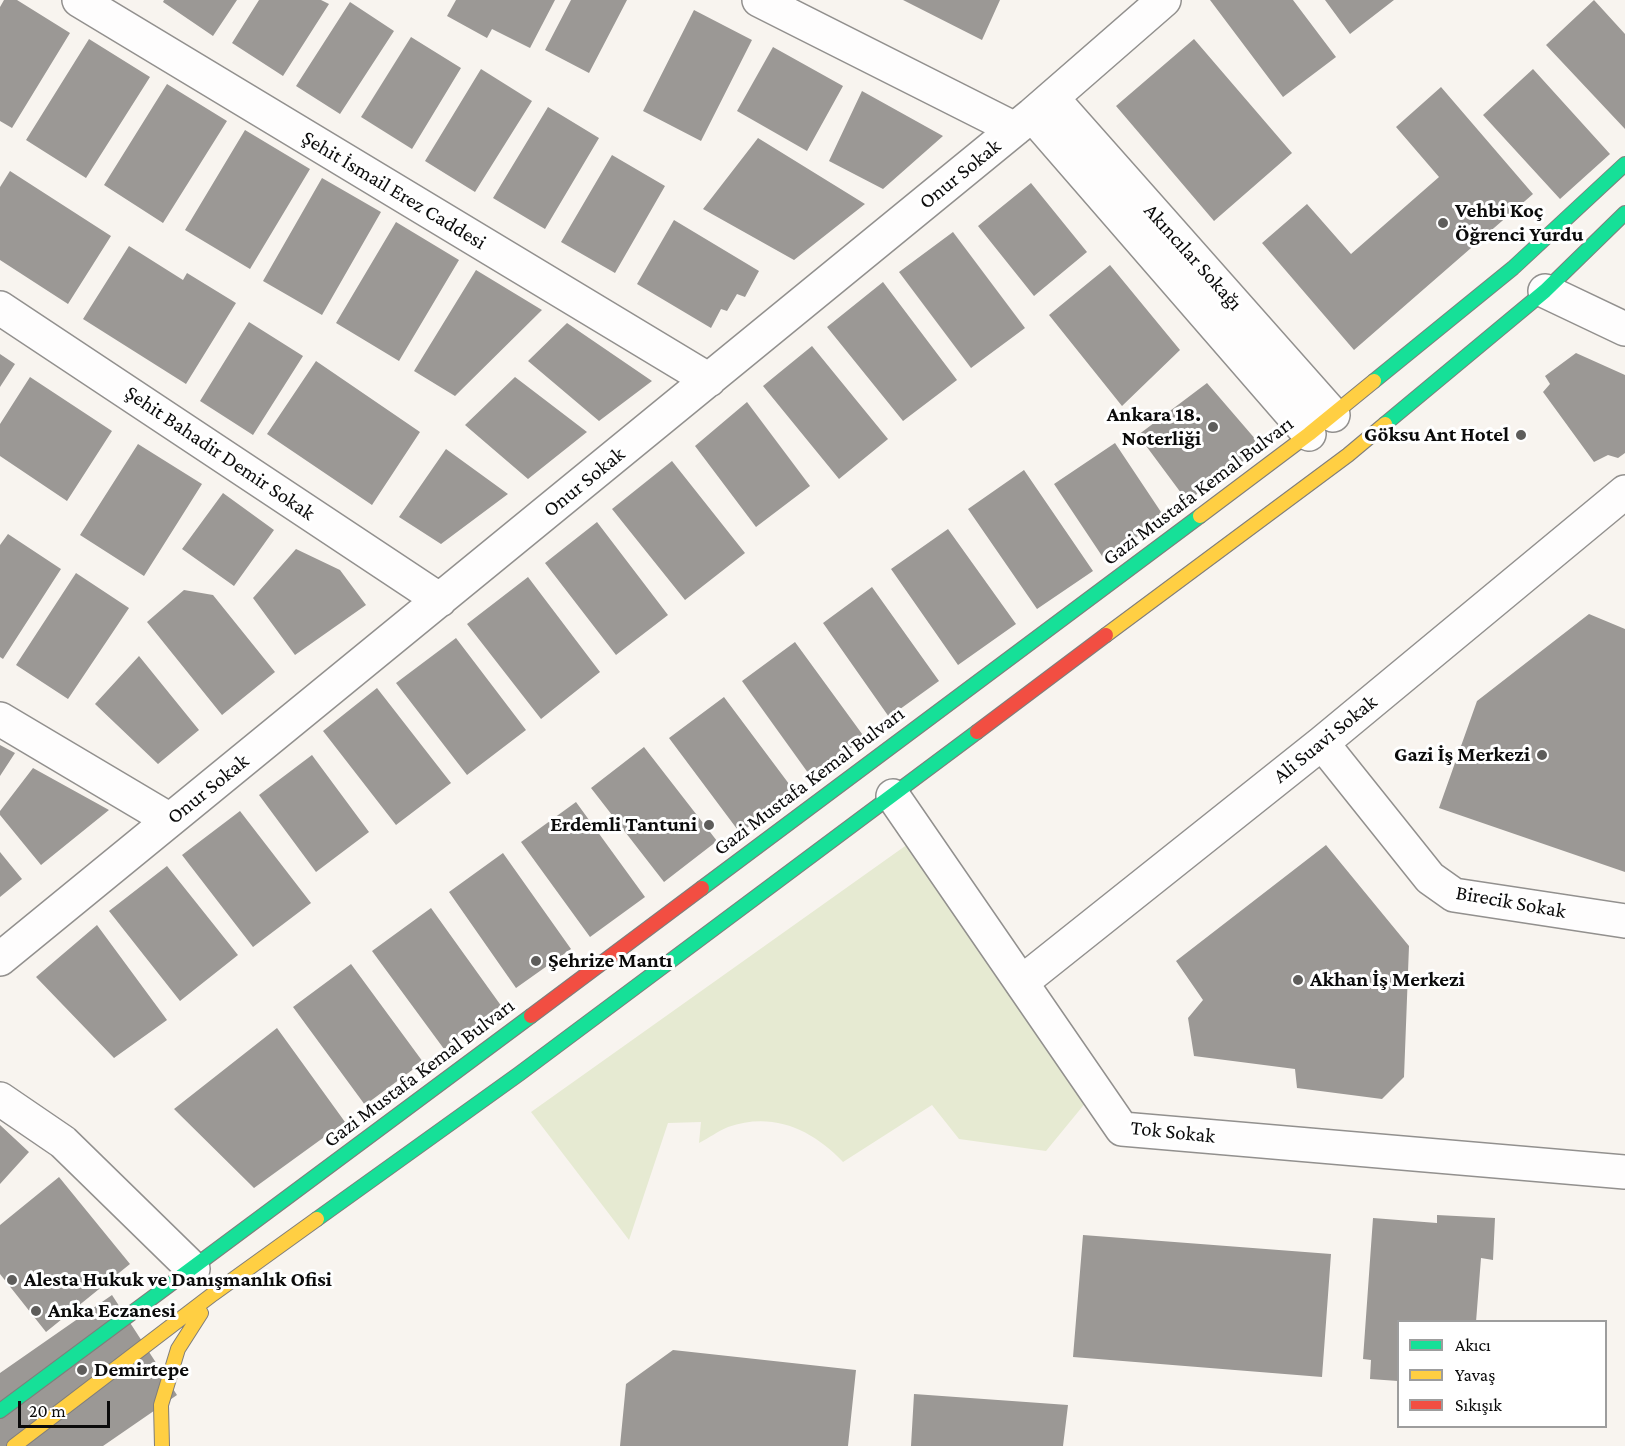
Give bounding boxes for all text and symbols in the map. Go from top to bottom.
street label: Şehit İsmail Erez Caddesi [297,125,491,255]
street label: Onur Sokak [914,133,1006,215]
street label: Akıncılar Sokağı [1138,198,1248,316]
place label: Vehbi Koç Öğrenci Yurdu [1455,198,1583,248]
marker: Vehbi Koç Öğrenci Yurdu [1436,216,1450,230]
street label: Şehit Bahadir Demir Sokak [120,380,320,526]
place label: Ankara 18. Noterliği [1107,402,1201,452]
street label: Gazi Mustafa Kemal Bulvarı [1098,411,1298,571]
marker: Ankara 18. Noterliği [1206,420,1220,434]
place label: Göksu Ant Hotel [1364,422,1509,448]
marker: Göksu Ant Hotel [1514,428,1528,442]
street label: Onur Sokak [538,441,630,523]
street label: Ali Suavi Sokak [1268,689,1382,789]
street label: Gazi Mustafa Kemal Bulvarı [709,701,909,861]
place label: Gazi İş Merkezi [1394,742,1530,768]
street label: Onur Sokak [162,748,254,830]
marker: Gazi İş Merkezi [1535,748,1549,762]
place label: Erdemli Tantuni [550,812,697,838]
marker: Erdemli Tantuni [702,818,716,832]
street label: Birecik Sokak [1454,880,1568,924]
place label: Şehrize Mantı [548,948,672,974]
marker: Şehrize Mantı [529,954,543,968]
place label: Akhan İş Merkezi [1310,967,1465,993]
marker: Akhan İş Merkezi [1291,973,1305,987]
street label: Gazi Mustafa Kemal Bulvarı [319,993,519,1153]
street label: Tok Sokak [1129,1115,1217,1149]
place label: Alesta Hukuk ve Danışmanlık Ofisi [24,1267,332,1293]
marker: Alesta Hukuk ve Danışmanlık Ofisi [5,1273,19,1287]
place label: Anka Eczanesi [48,1298,176,1324]
marker: Anka Eczanesi [29,1304,43,1318]
legend [1397,1320,1607,1428]
text: Akıcı [1455,1335,1491,1355]
place label: Demirtepe [94,1357,189,1383]
marker: Demirtepe [75,1363,89,1377]
text: Yavaş [1455,1365,1495,1385]
scale bar [21,1389,112,1427]
text: Sıkışık [1455,1395,1502,1415]
text: 20 m [29,1401,66,1421]

